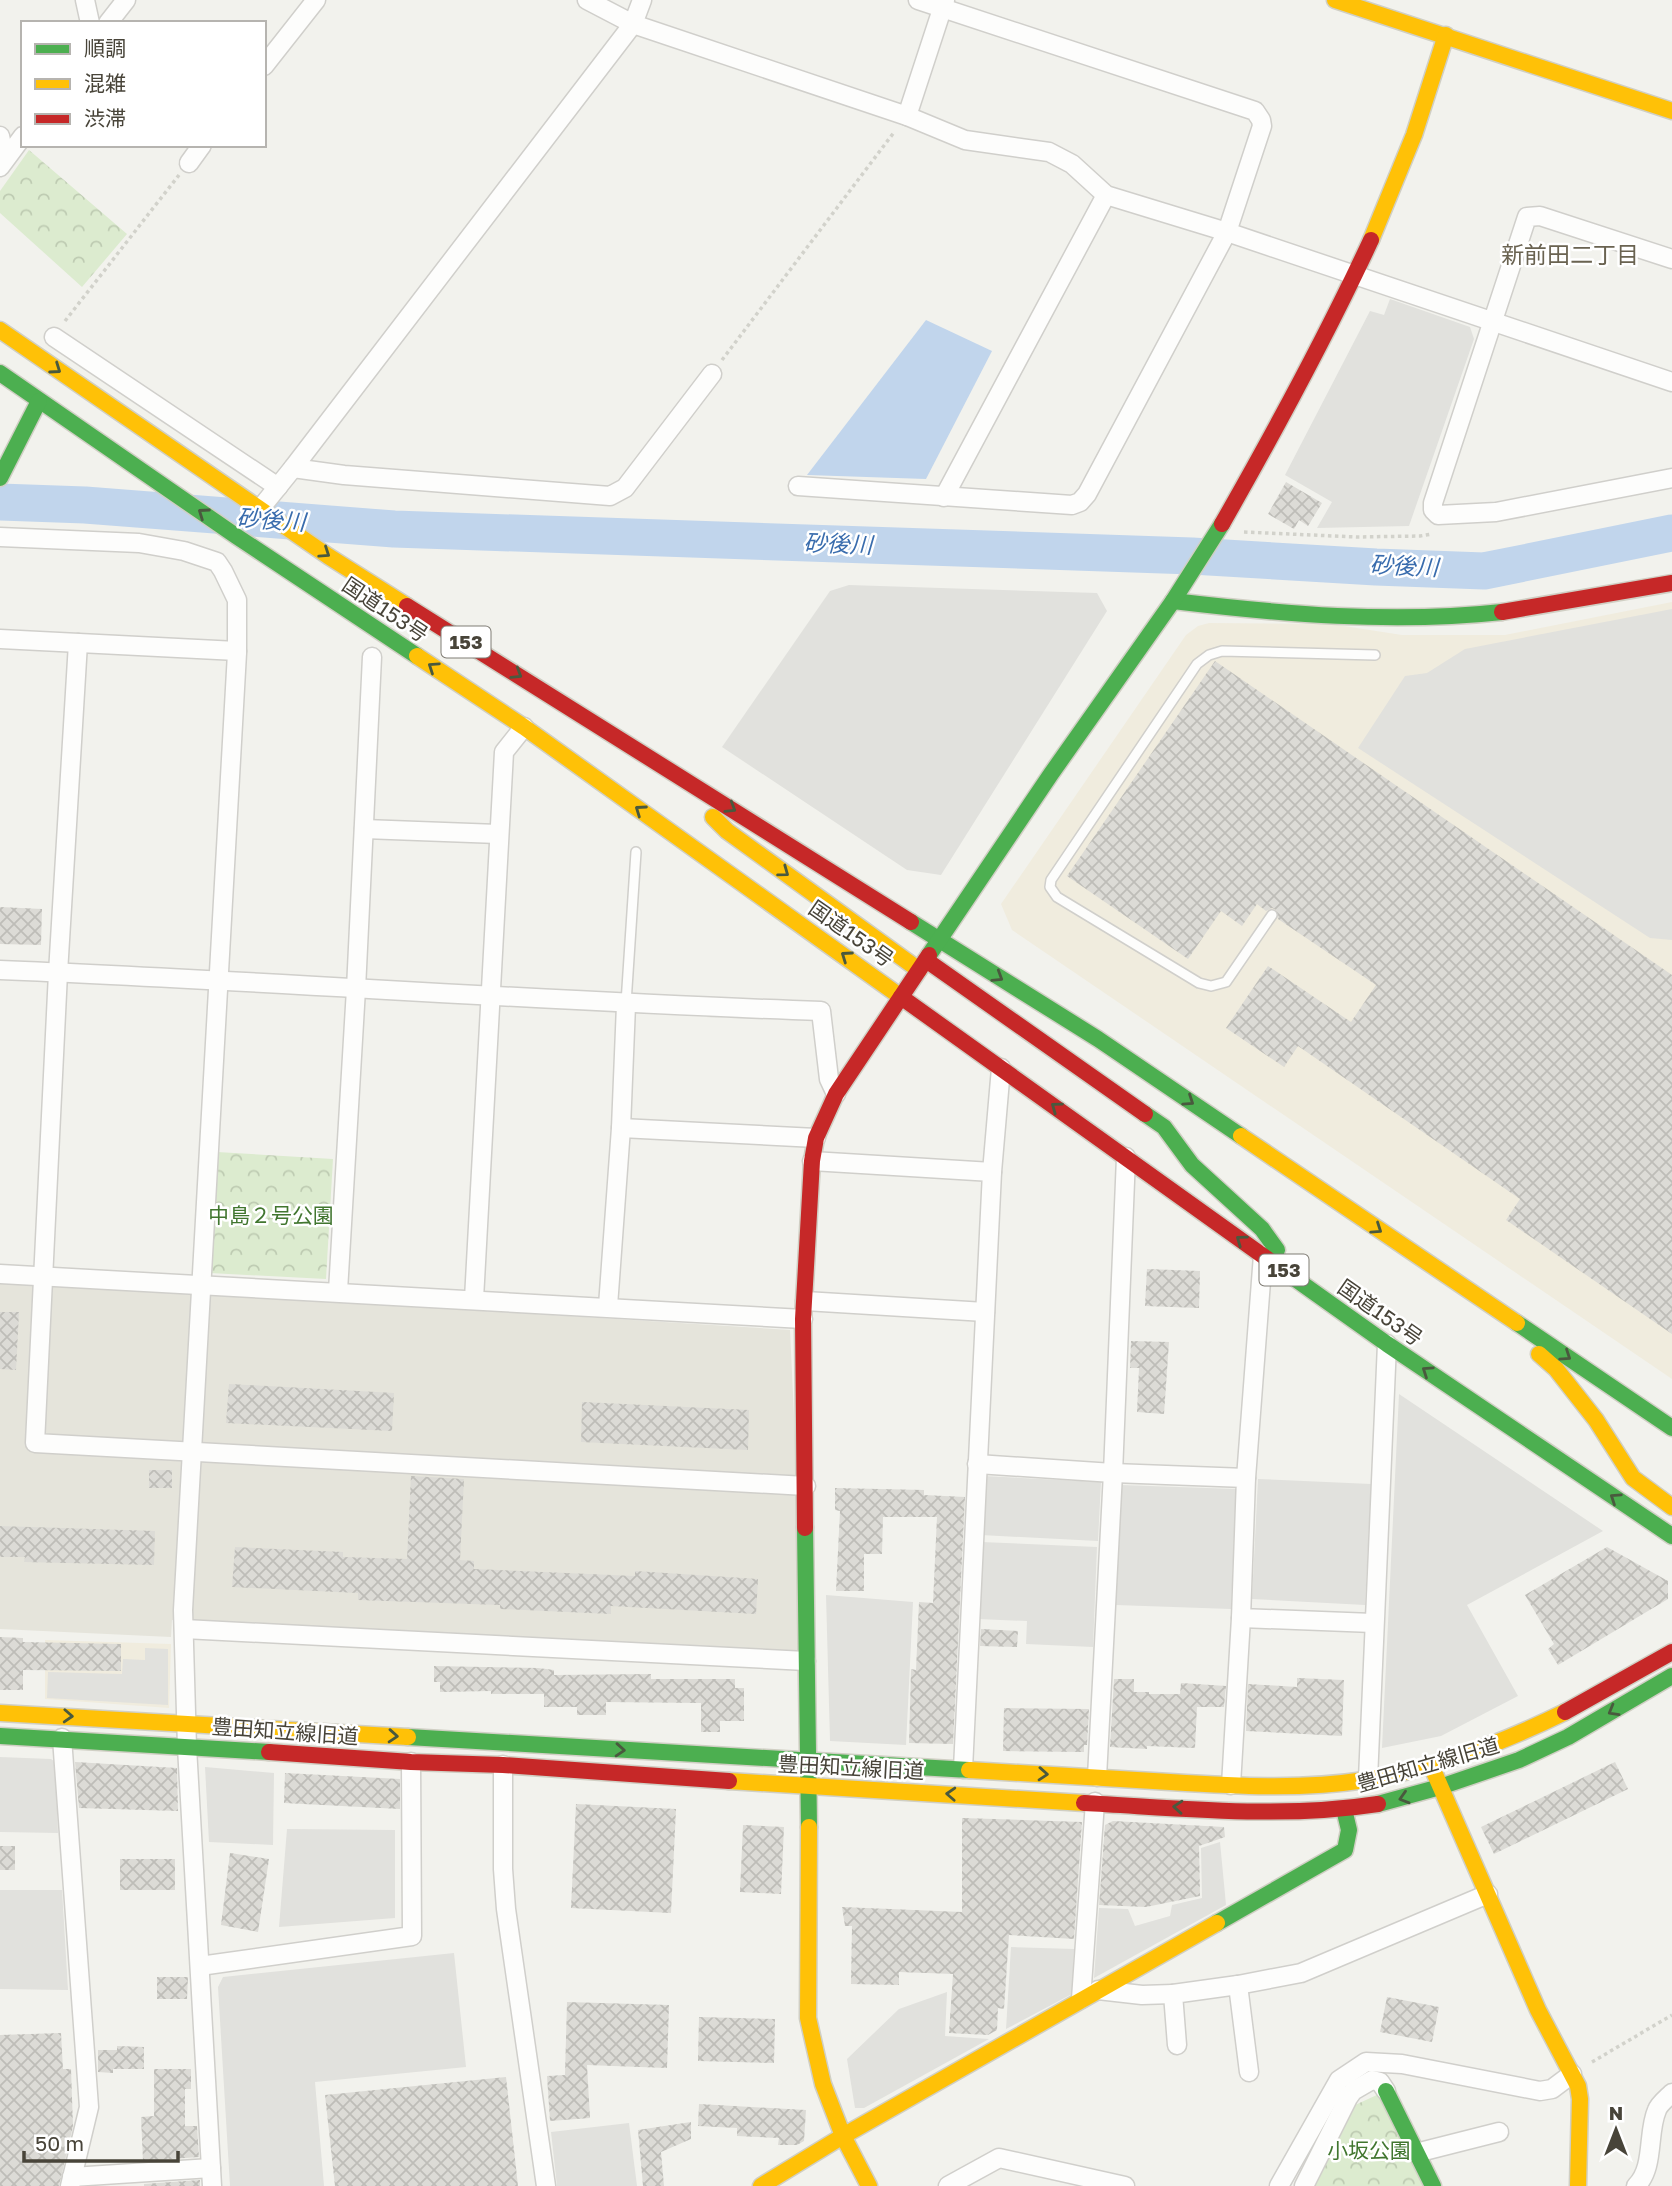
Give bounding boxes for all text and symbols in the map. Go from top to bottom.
legend [21,21,266,147]
text: 順調 [84,35,126,61]
text: 混雑 [84,70,126,96]
text: 渋滞 [84,105,126,131]
district label: 新前田二丁目 [1501,240,1639,268]
one-way arrow [48,361,61,373]
water label: 砂後川 [236,503,309,536]
one-way arrow [198,509,211,521]
water label: 砂後川 [803,528,876,558]
one-way arrow [317,545,330,558]
water label: 砂後川 [1369,549,1442,581]
street label: 国道153号 [338,571,433,647]
road number: 153 [442,626,490,657]
one-way arrow [428,663,441,675]
one-way arrow [510,665,523,678]
one-way arrow [723,799,736,812]
one-way arrow [635,806,648,818]
one-way arrow [776,864,789,877]
street label: 国道153号 [804,895,899,972]
one-way arrow [841,952,854,964]
one-way arrow [991,969,1004,982]
one-way arrow [1181,1093,1194,1105]
one-way arrow [1051,1103,1064,1115]
park label: 中島２号公園 [208,1202,334,1228]
one-way arrow [1370,1220,1383,1233]
one-way arrow [1236,1235,1249,1248]
road number: 153 [1260,1254,1308,1286]
street label: 国道153号 [1333,1274,1428,1351]
one-way arrow [1558,1348,1571,1360]
one-way arrow [1422,1367,1435,1379]
one-way arrow [1610,1493,1623,1506]
one-way arrow [1608,1703,1620,1716]
one-way arrow [63,1709,74,1724]
street label: 豊田知立線旧道 [211,1713,359,1749]
one-way arrow [388,1728,399,1743]
street label: 豊田知立線旧道 [1353,1731,1502,1797]
one-way arrow [615,1742,626,1757]
street label: 豊田知立線旧道 [777,1750,925,1784]
one-way arrow [1038,1766,1049,1781]
one-way arrow [945,1787,956,1802]
one-way arrow [1398,1789,1410,1804]
one-way arrow [1172,1800,1183,1815]
north arrow [1581,2095,1651,2165]
text: N [1609,2101,1623,2124]
scale bar [24,2120,178,2164]
text: 50 m [35,2130,84,2156]
park label: 小坂公園 [1327,2137,1411,2163]

